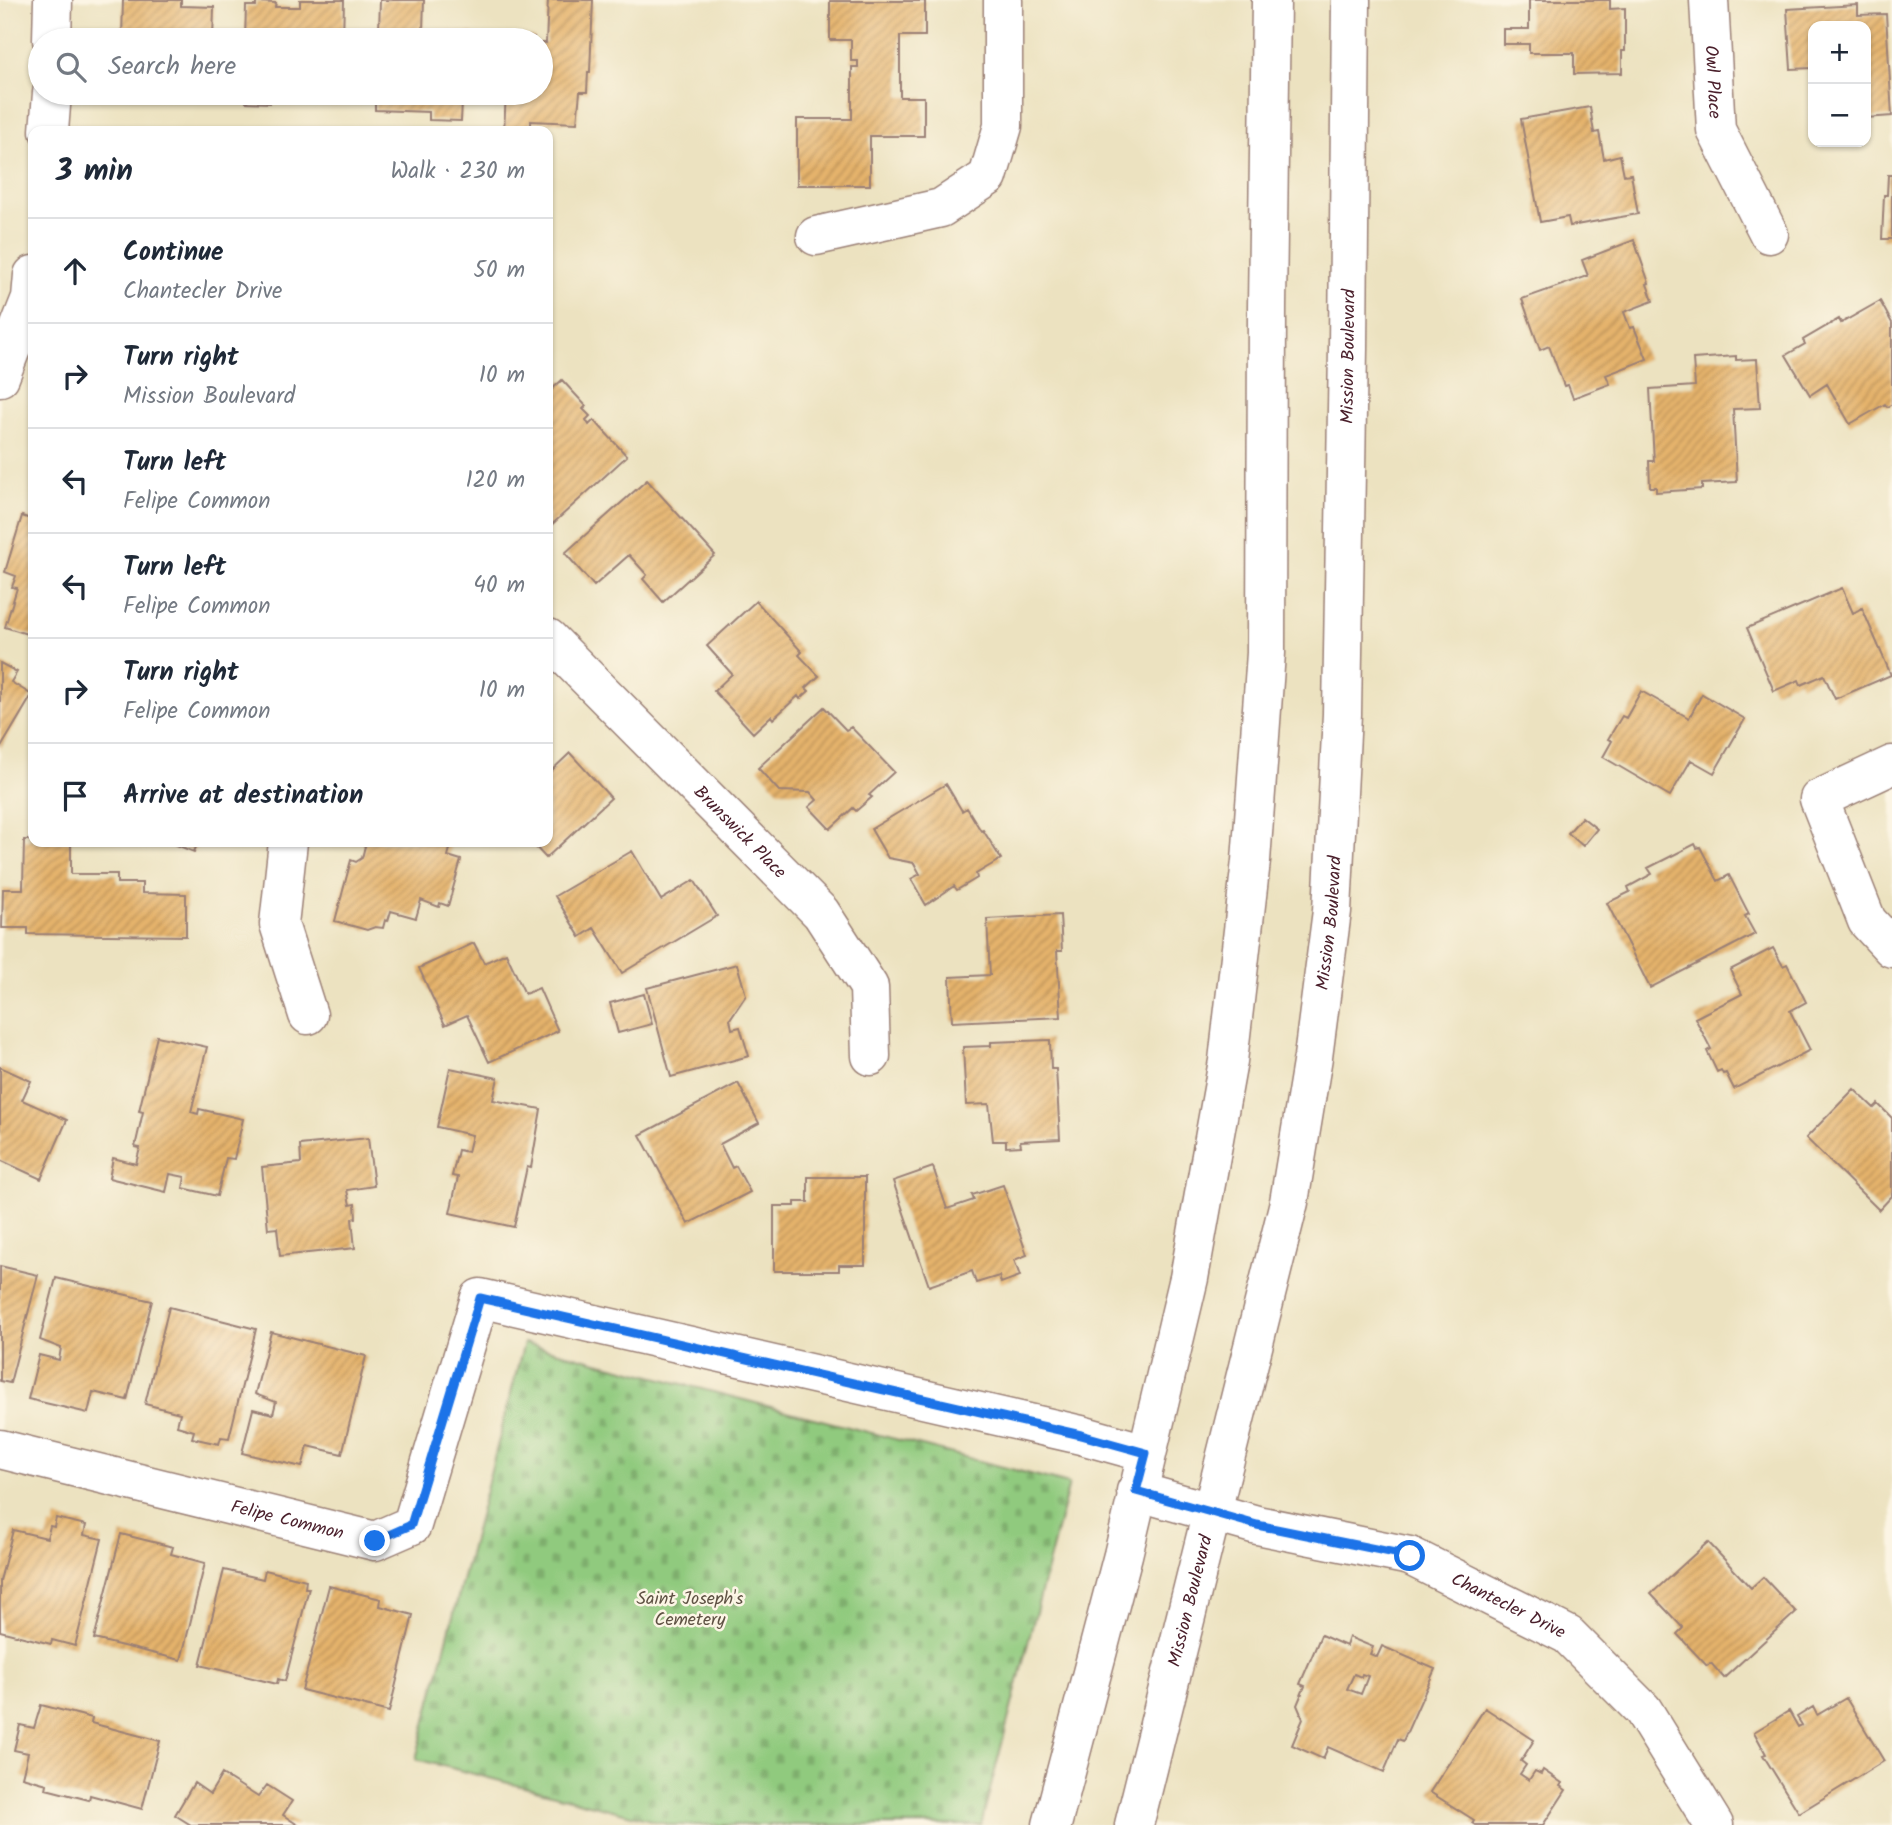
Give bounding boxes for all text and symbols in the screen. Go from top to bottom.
map controls [1808,21,1871,147]
button: + [1808,21,1871,84]
search box [28,28,553,105]
street label: Owl Place [1695,44,1728,119]
text: Search here [108,46,236,88]
icon: search [52,48,90,86]
button: − [1808,84,1871,147]
text: 3 min [56,148,133,196]
text: Walk · 230 m [390,154,525,190]
text: Continue [123,232,224,274]
icon: ahead [56,252,94,290]
text: 50 m [474,253,525,289]
text: Chantecler Drive [123,274,282,310]
street label: Mission Boulevard [1334,288,1365,424]
text: Turn right [123,337,239,379]
icon: right [56,357,94,395]
text: 10 m [479,358,525,394]
text: Mission Boulevard [123,379,295,415]
text: Turn left [123,442,226,484]
icon: left [56,462,94,500]
text: 120 m [465,463,525,499]
text: Felipe Common [123,484,271,520]
text: Turn left [123,547,226,589]
icon: left [56,567,94,605]
text: 40 m [473,568,525,604]
text: Felipe Common [123,589,271,625]
text: Turn right [123,652,239,694]
icon: right [56,672,94,710]
text: 10 m [479,673,525,709]
text: Felipe Common [123,694,271,730]
text: Arrive at destination [123,775,363,817]
icon: arrive [56,777,94,815]
street label: Brunswick Place [686,779,793,886]
street label: Mission Boulevard [1309,854,1351,992]
street label: Felipe Common [228,1493,347,1549]
route end [359,1525,390,1556]
street label: Mission Boulevard [1161,1531,1222,1670]
route start [1394,1540,1425,1571]
street label: Chantecler Drive [1446,1566,1570,1648]
park label: Saint Joseph's Cemetery [637,1585,744,1635]

